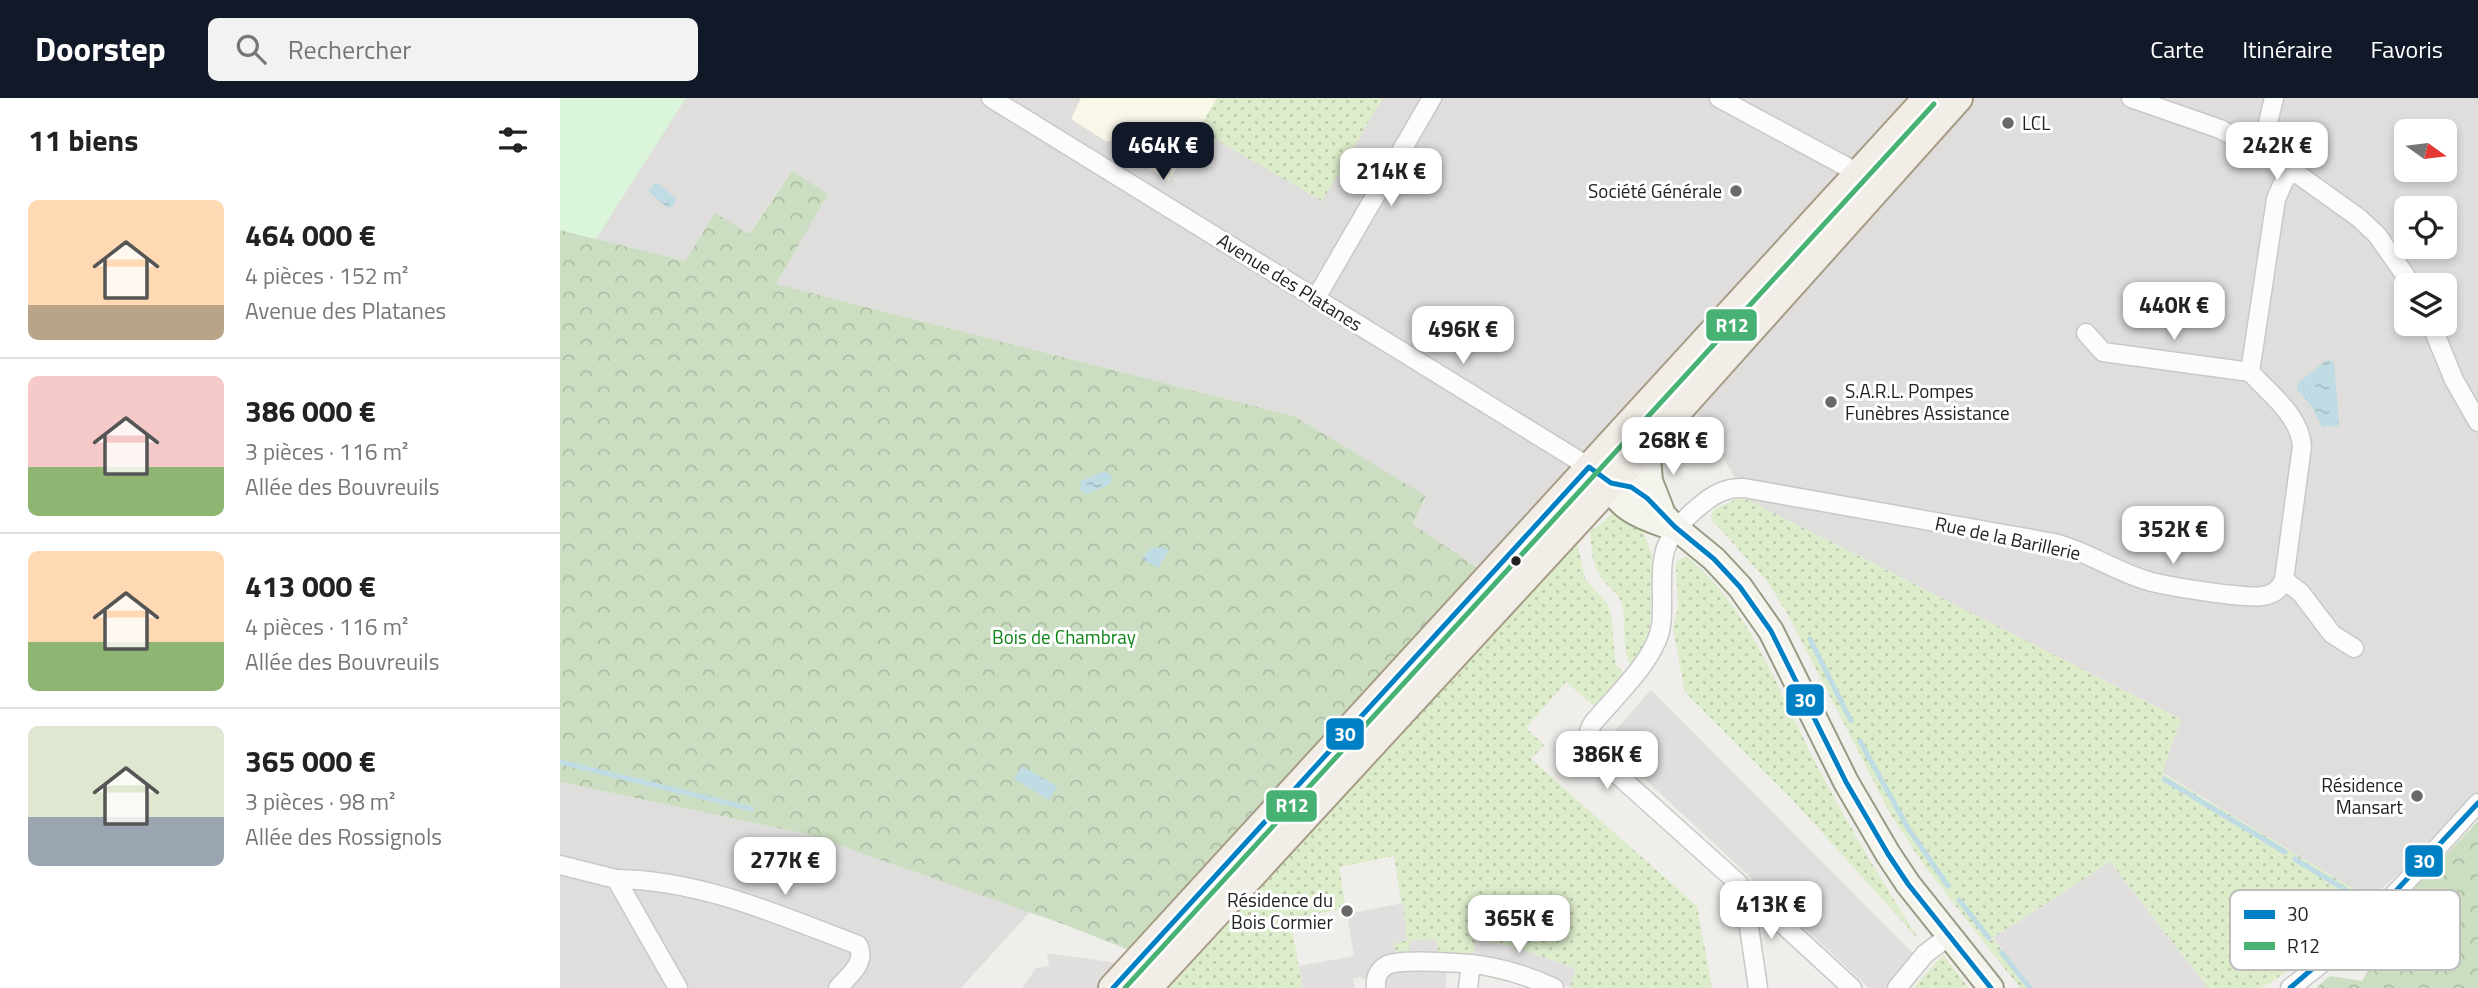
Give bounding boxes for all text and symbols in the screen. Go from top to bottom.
search box [208,18,698,81]
text: Doorstep [35,24,166,74]
icon: search [232,30,270,68]
text: Rechercher [288,30,411,69]
text: Carte [2150,31,2204,67]
text: Itinéraire [2242,31,2333,67]
text: Favoris [2371,31,2443,67]
place label: LCL [2022,108,2050,137]
marker: LCL [2000,115,2016,131]
text: 11 biens [28,117,138,163]
north arrow [2394,119,2457,182]
map controls [2394,119,2457,336]
icon: filters [494,121,532,159]
pin: 464K € [1106,122,1220,182]
pin: 242K € [2220,122,2334,182]
text: 464K € [1128,127,1198,162]
text: 242K € [2242,127,2312,162]
pin: 214K € [1334,148,1448,208]
text: 214K € [1356,153,1426,188]
place label: Société Générale [1588,176,1722,205]
marker: Société Générale [1728,183,1744,199]
button: locate [2394,196,2457,259]
text: 464 000 € [245,212,376,258]
street label: Avenue des Platanes [1212,225,1369,338]
icon: home [84,228,168,312]
text: 4 pièces · 152 m² [245,258,408,293]
button: layers [2394,273,2457,336]
pin: 440K € [2117,282,2231,342]
text: 440K € [2139,287,2209,322]
text: Avenue des Platanes [245,293,446,328]
pin: 496K € [1406,306,1520,366]
line badge: R12 [1705,308,1758,342]
text: R12 [1715,310,1749,339]
text: 496K € [1428,311,1498,346]
place label: S.A.R.L. Pompes Funèbres Assistance [1845,376,2010,427]
text: 386 000 € [245,388,376,434]
marker: S.A.R.L. Pompes Funèbres Assistance [1823,394,1839,410]
icon: home [84,404,168,488]
pin: 268K € [1616,418,1730,477]
text: 268K € [1638,422,1708,457]
text: 3 pièces · 116 m² [245,434,408,469]
text: Allée des Bouvreuils [245,469,439,504]
pin: 352K € [2116,506,2230,566]
street label: Rue de la Barillerie [1933,508,2084,567]
text: 352K € [2138,511,2208,546]
unlabelled marker [1509,554,1523,568]
text: 413 000 € [245,563,376,609]
icon: home [84,579,168,663]
text: 4 pièces · 116 m² [245,609,408,644]
park label: Bois de Chambray [992,622,1136,651]
text: Allée des Bouvreuils [245,644,439,679]
line badge: 30 [1785,683,1825,717]
text: 30 [1794,685,1816,714]
line badge: 30 [1325,717,1365,751]
text: 30 [1334,719,1356,748]
pin: 386K € [1550,732,1664,791]
text: 386K € [1572,736,1642,771]
text: 365 000 € [245,738,376,784]
icon: home [84,754,168,838]
place label: Résidence Mansart [2321,770,2403,821]
text: 3 pièces · 98 m² [245,784,396,819]
marker: Résidence Mansart [2409,788,2425,804]
line badge: R12 [1265,789,1318,823]
text: R12 [1275,790,1309,819]
text: Allée des Rossignols [245,819,442,854]
pin: 277K € [728,838,842,897]
text: 277K € [750,842,820,877]
line badge: 30 [2404,844,2444,878]
text: 30 [2413,846,2435,875]
pin: 413K € [1714,882,1828,941]
place label: Résidence du Bois Cormier [1227,885,1333,936]
text: 413K € [1736,886,1806,921]
legend [2230,890,2460,970]
pin: 365K € [1462,896,1576,955]
text: 30 [2287,899,2308,928]
text: 365K € [1484,900,1554,935]
marker: Résidence du Bois Cormier [1339,903,1355,919]
text: R12 [2287,931,2320,960]

